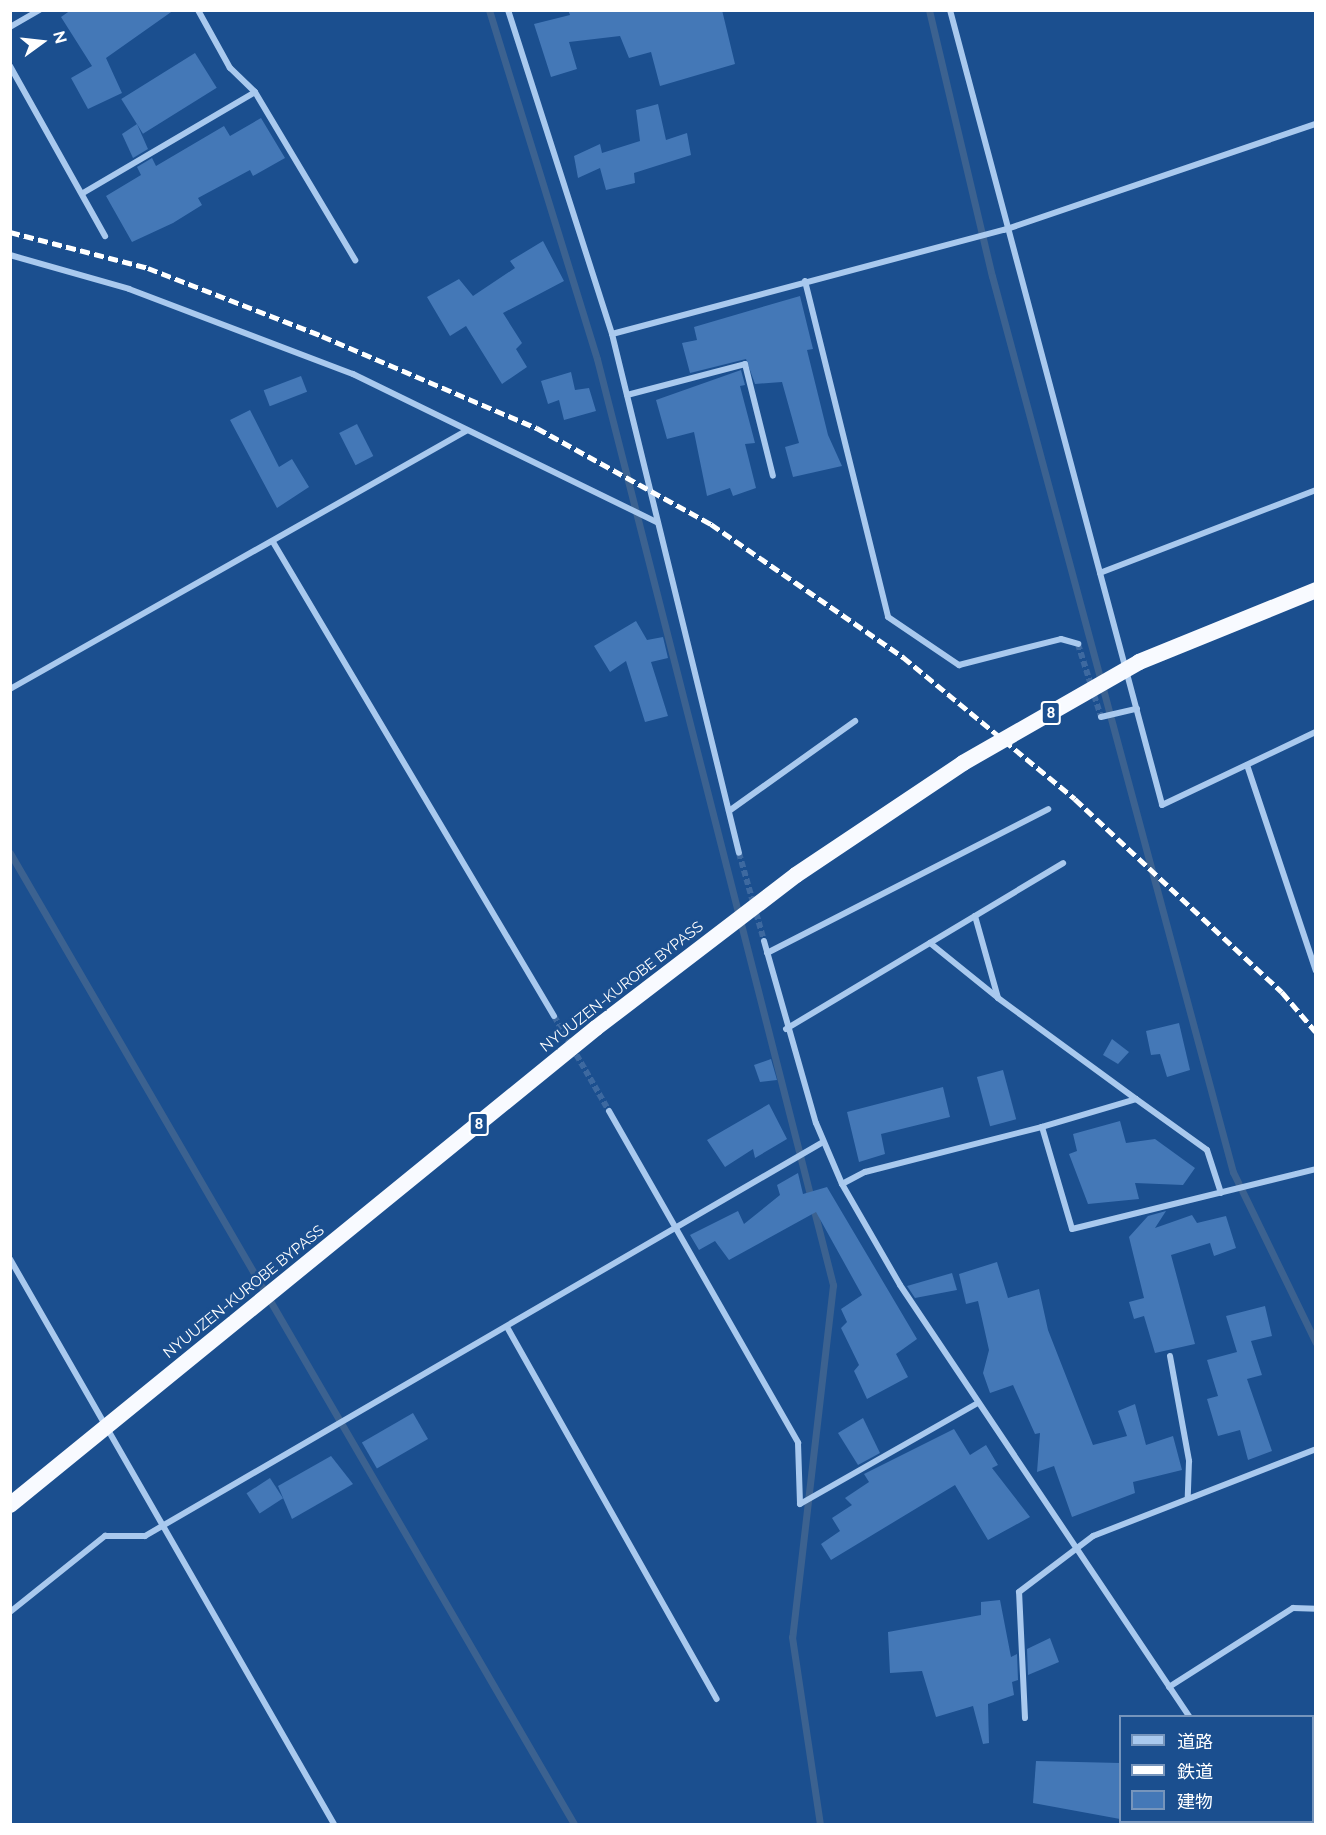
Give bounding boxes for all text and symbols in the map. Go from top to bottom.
north arrow [12,12,72,72]
text: N [49,29,71,46]
road number: 8 [1040,702,1062,724]
street label: NYUUZEN-KUROBE BYPASS [537,918,707,1056]
road number: 8 [468,1113,490,1135]
street label: NYUUZEN-KUROBE BYPASS [160,1222,328,1362]
legend [1119,1715,1314,1823]
text: 道路 [1177,1731,1213,1752]
text: 鉄道 [1177,1761,1213,1782]
text: 建物 [1177,1791,1213,1812]

